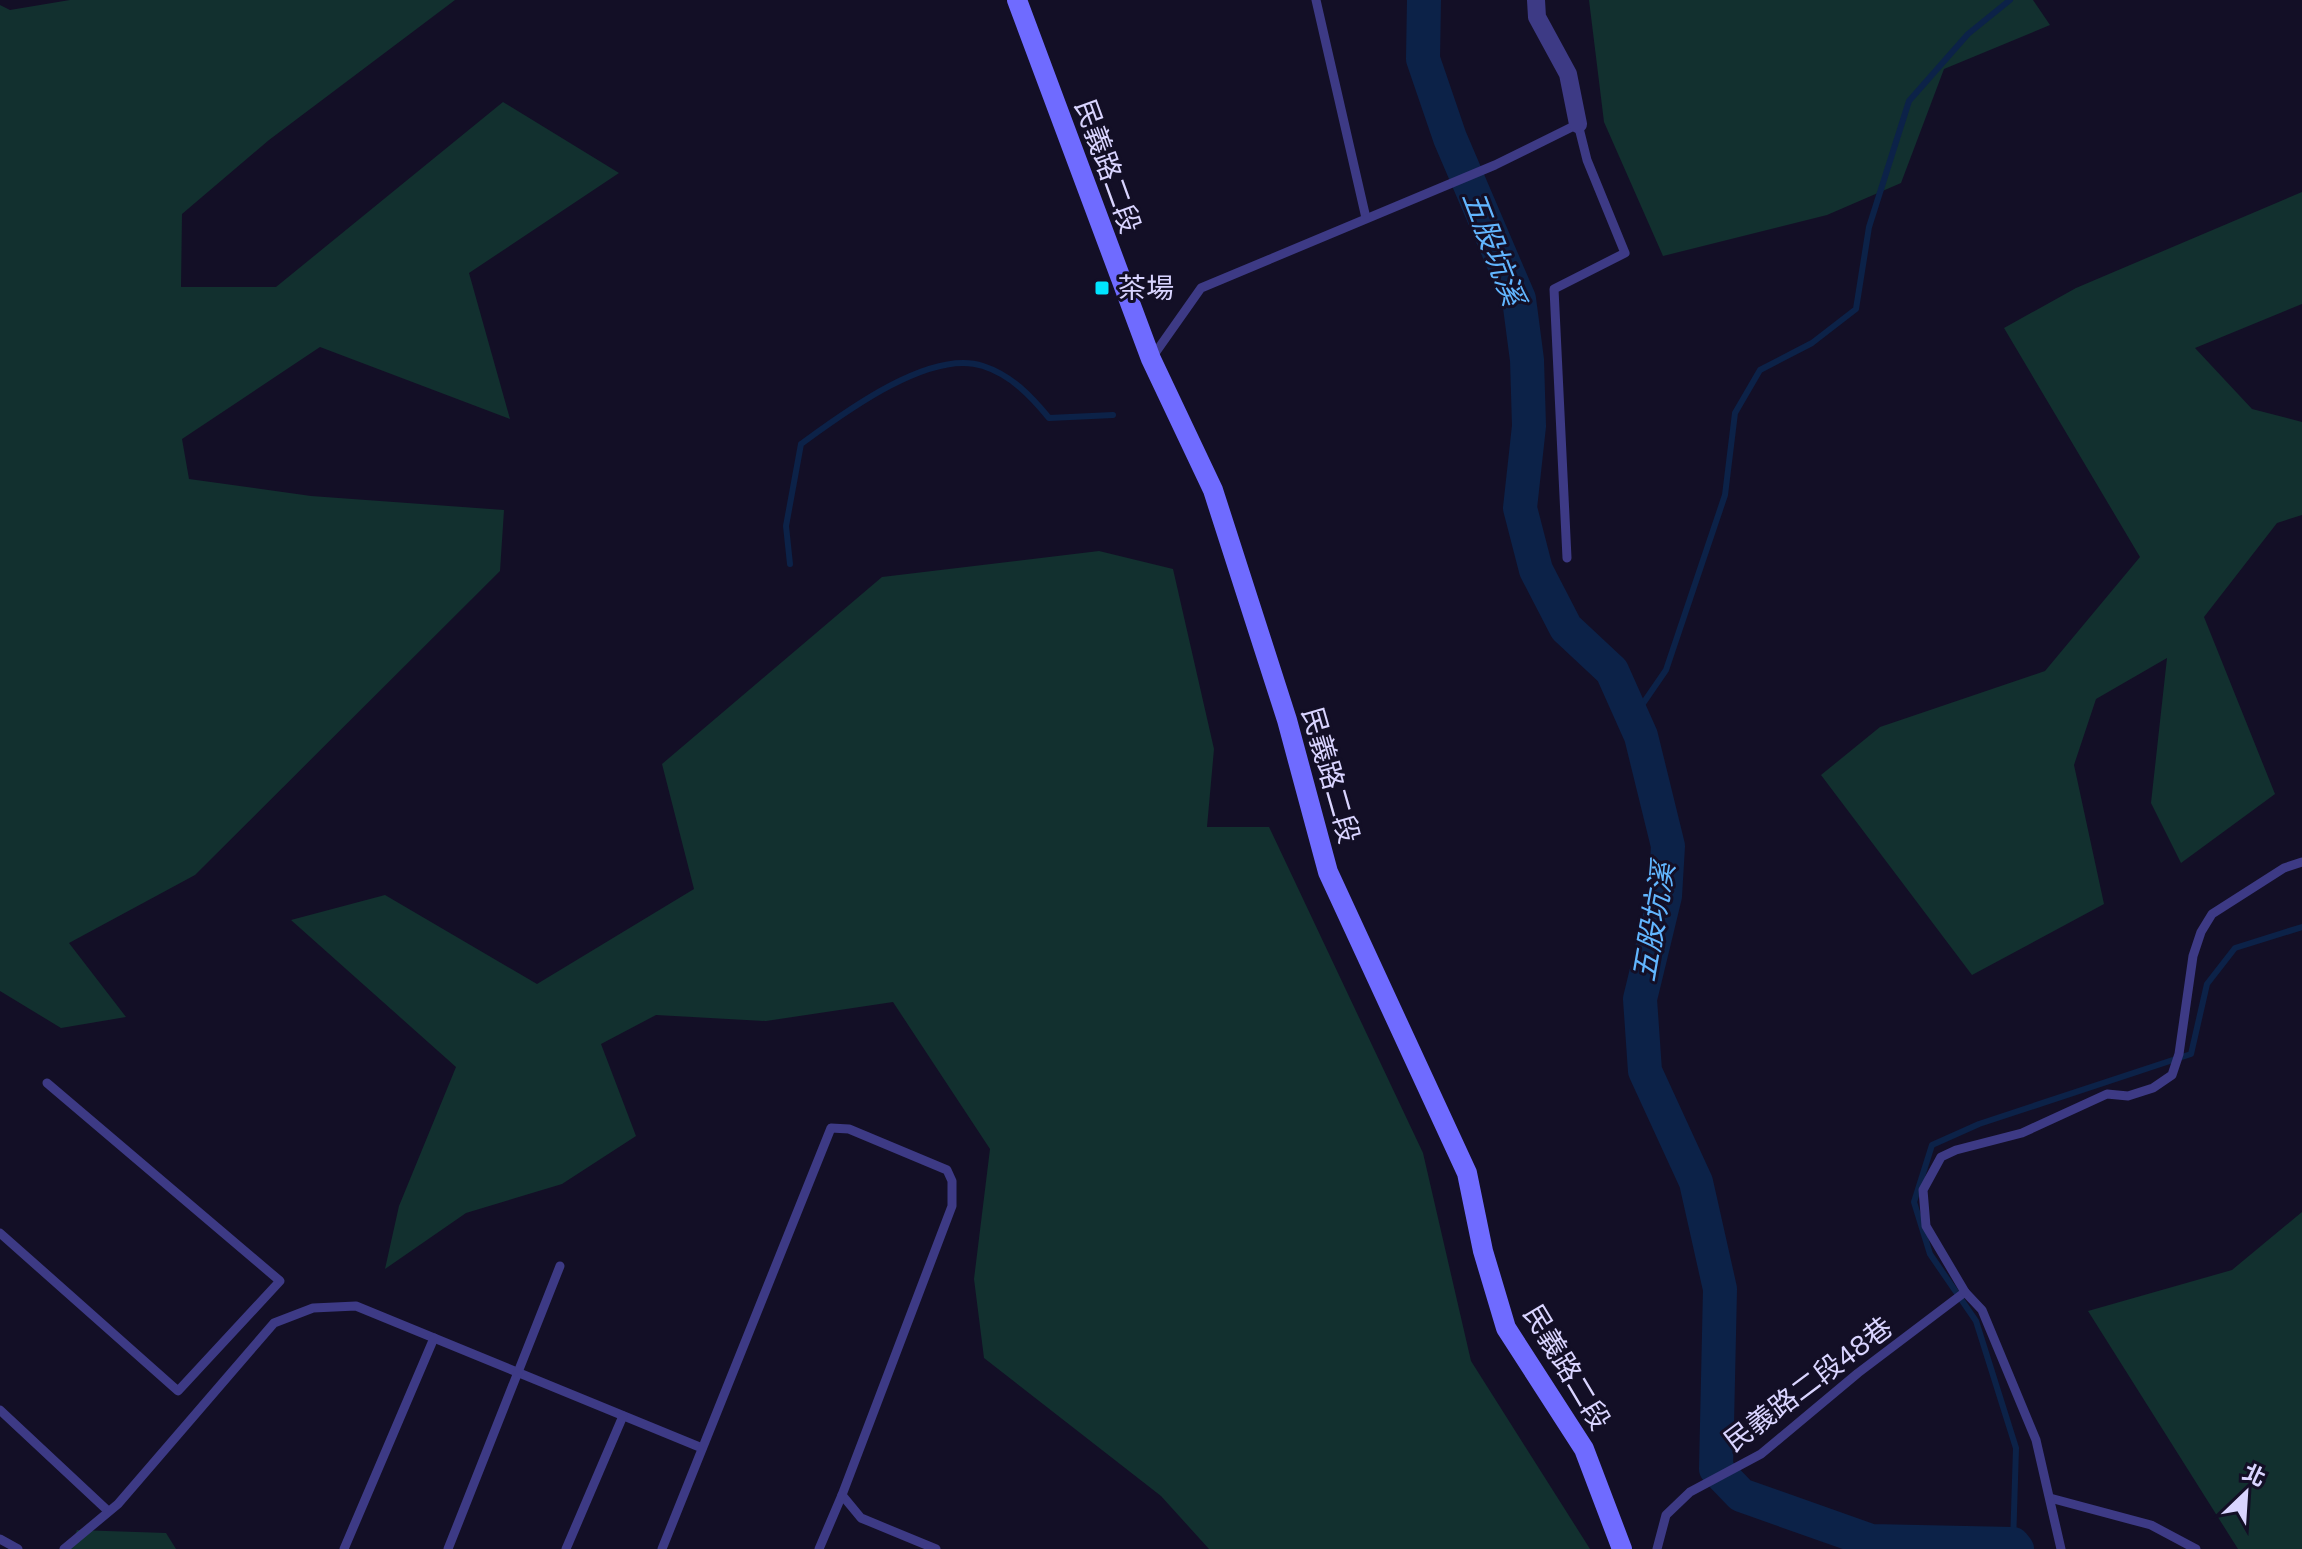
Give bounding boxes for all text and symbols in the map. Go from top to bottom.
street label: 民義路二段 [1069,94,1149,237]
water label: 五股坑溪 [1457,184,1536,313]
place label: 茶場 [1118,270,1174,304]
marker: 茶場 [1093,279,1111,297]
street label: 民義路二段 [1296,703,1368,847]
water label: 五股坑溪 [1623,855,1681,984]
street label: 民義路二段 [1517,1298,1618,1435]
street label: 民義路二段48巷 [1717,1309,1898,1458]
north arrow [2206,1453,2286,1533]
text: 北 [2239,1458,2270,1491]

